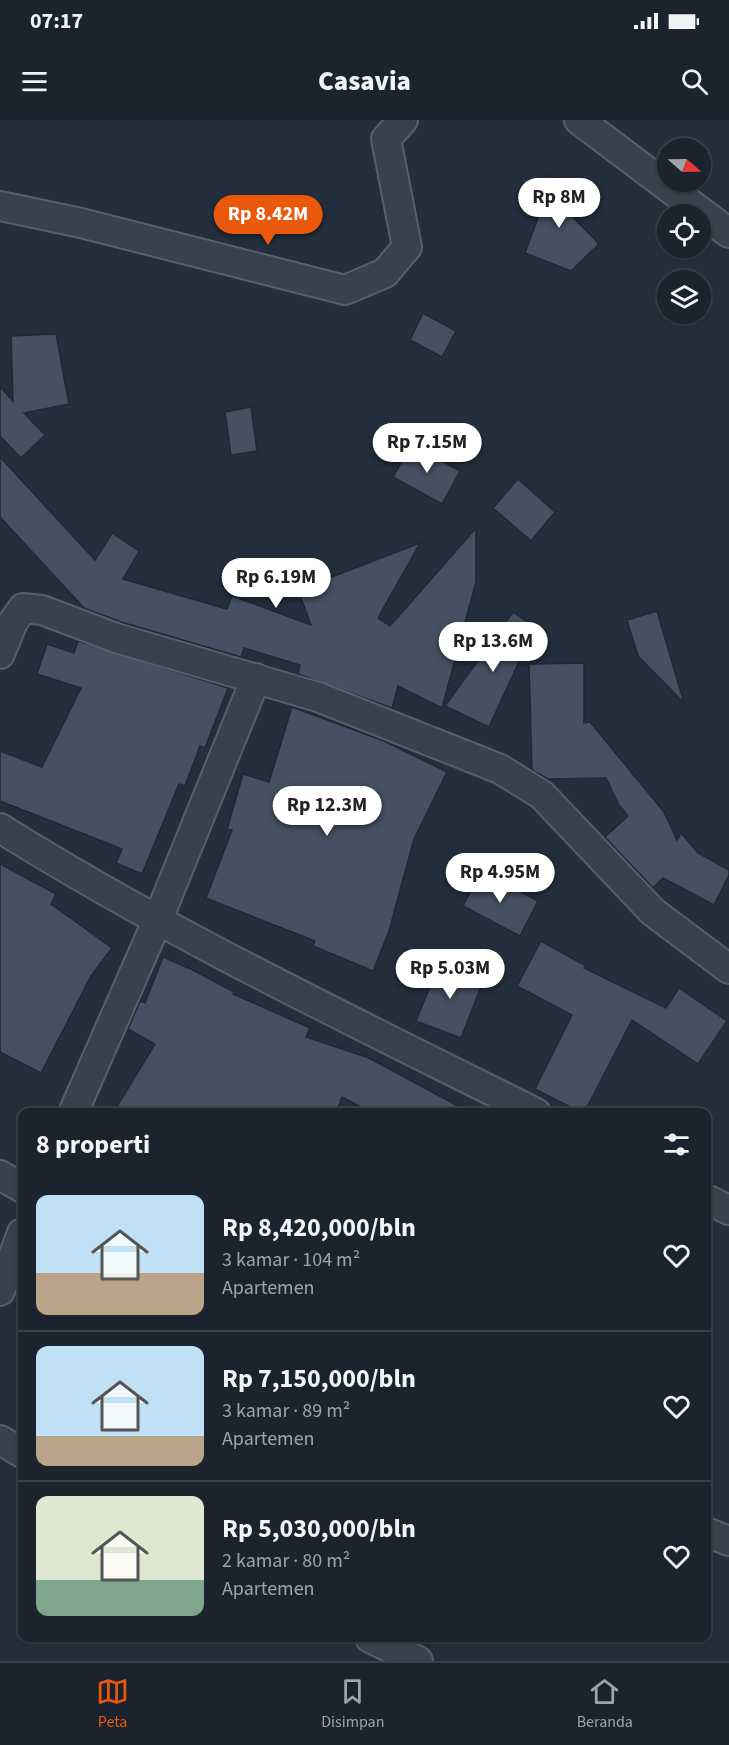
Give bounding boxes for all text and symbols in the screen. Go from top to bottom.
text: 07:17 [30,5,83,37]
text: Casavia [318,62,411,101]
icon: menu [18,65,51,98]
icon: search [678,65,711,98]
north arrow [657,138,711,192]
map controls [657,138,711,324]
pin: Rp 8M [517,178,601,229]
text: Rp 8M [532,183,586,211]
pin: Rp 8.42M [206,195,330,246]
text: Rp 8.42M [228,200,308,228]
button: locate [657,204,711,258]
button: layers [657,270,711,324]
pin: Rp 7.15M [365,423,489,474]
text: Rp 7.15M [387,428,467,456]
pin: Rp 6.19M [214,558,338,609]
text: Rp 6.19M [236,563,316,591]
pin: Rp 13.6M [431,622,555,673]
text: Rp 13.6M [453,627,533,655]
pin: Rp 12.3M [265,786,389,837]
text: Rp 12.3M [287,791,367,819]
pin: Rp 4.95M [438,853,562,904]
text: Rp 4.95M [460,858,540,886]
pin: Rp 5.03M [388,949,512,1000]
text: Rp 5.03M [410,954,490,982]
text: 8 properti [36,1126,150,1163]
icon: filters [660,1128,693,1161]
text: Rp 8,420,000/bln [222,1209,416,1246]
icon: home [84,1219,156,1291]
icon: heart [660,1239,693,1272]
text: 3 kamar · 104 m² [222,1246,360,1274]
text: Apartemen [222,1274,315,1302]
text: Rp 7,150,000/bln [222,1360,416,1397]
icon: home [84,1370,156,1442]
icon: heart [660,1390,693,1423]
text: 3 kamar · 89 m² [222,1397,350,1425]
text: Apartemen [222,1425,315,1453]
text: Rp 5,030,000/bln [222,1510,416,1547]
icon: home [84,1520,156,1592]
icon: heart [660,1540,693,1573]
text: 2 kamar · 80 m² [222,1547,350,1575]
text: Apartemen [222,1575,315,1603]
tab: Peta [96,1675,129,1733]
tab: Disimpan [321,1675,384,1733]
tab: Beranda [577,1675,633,1733]

